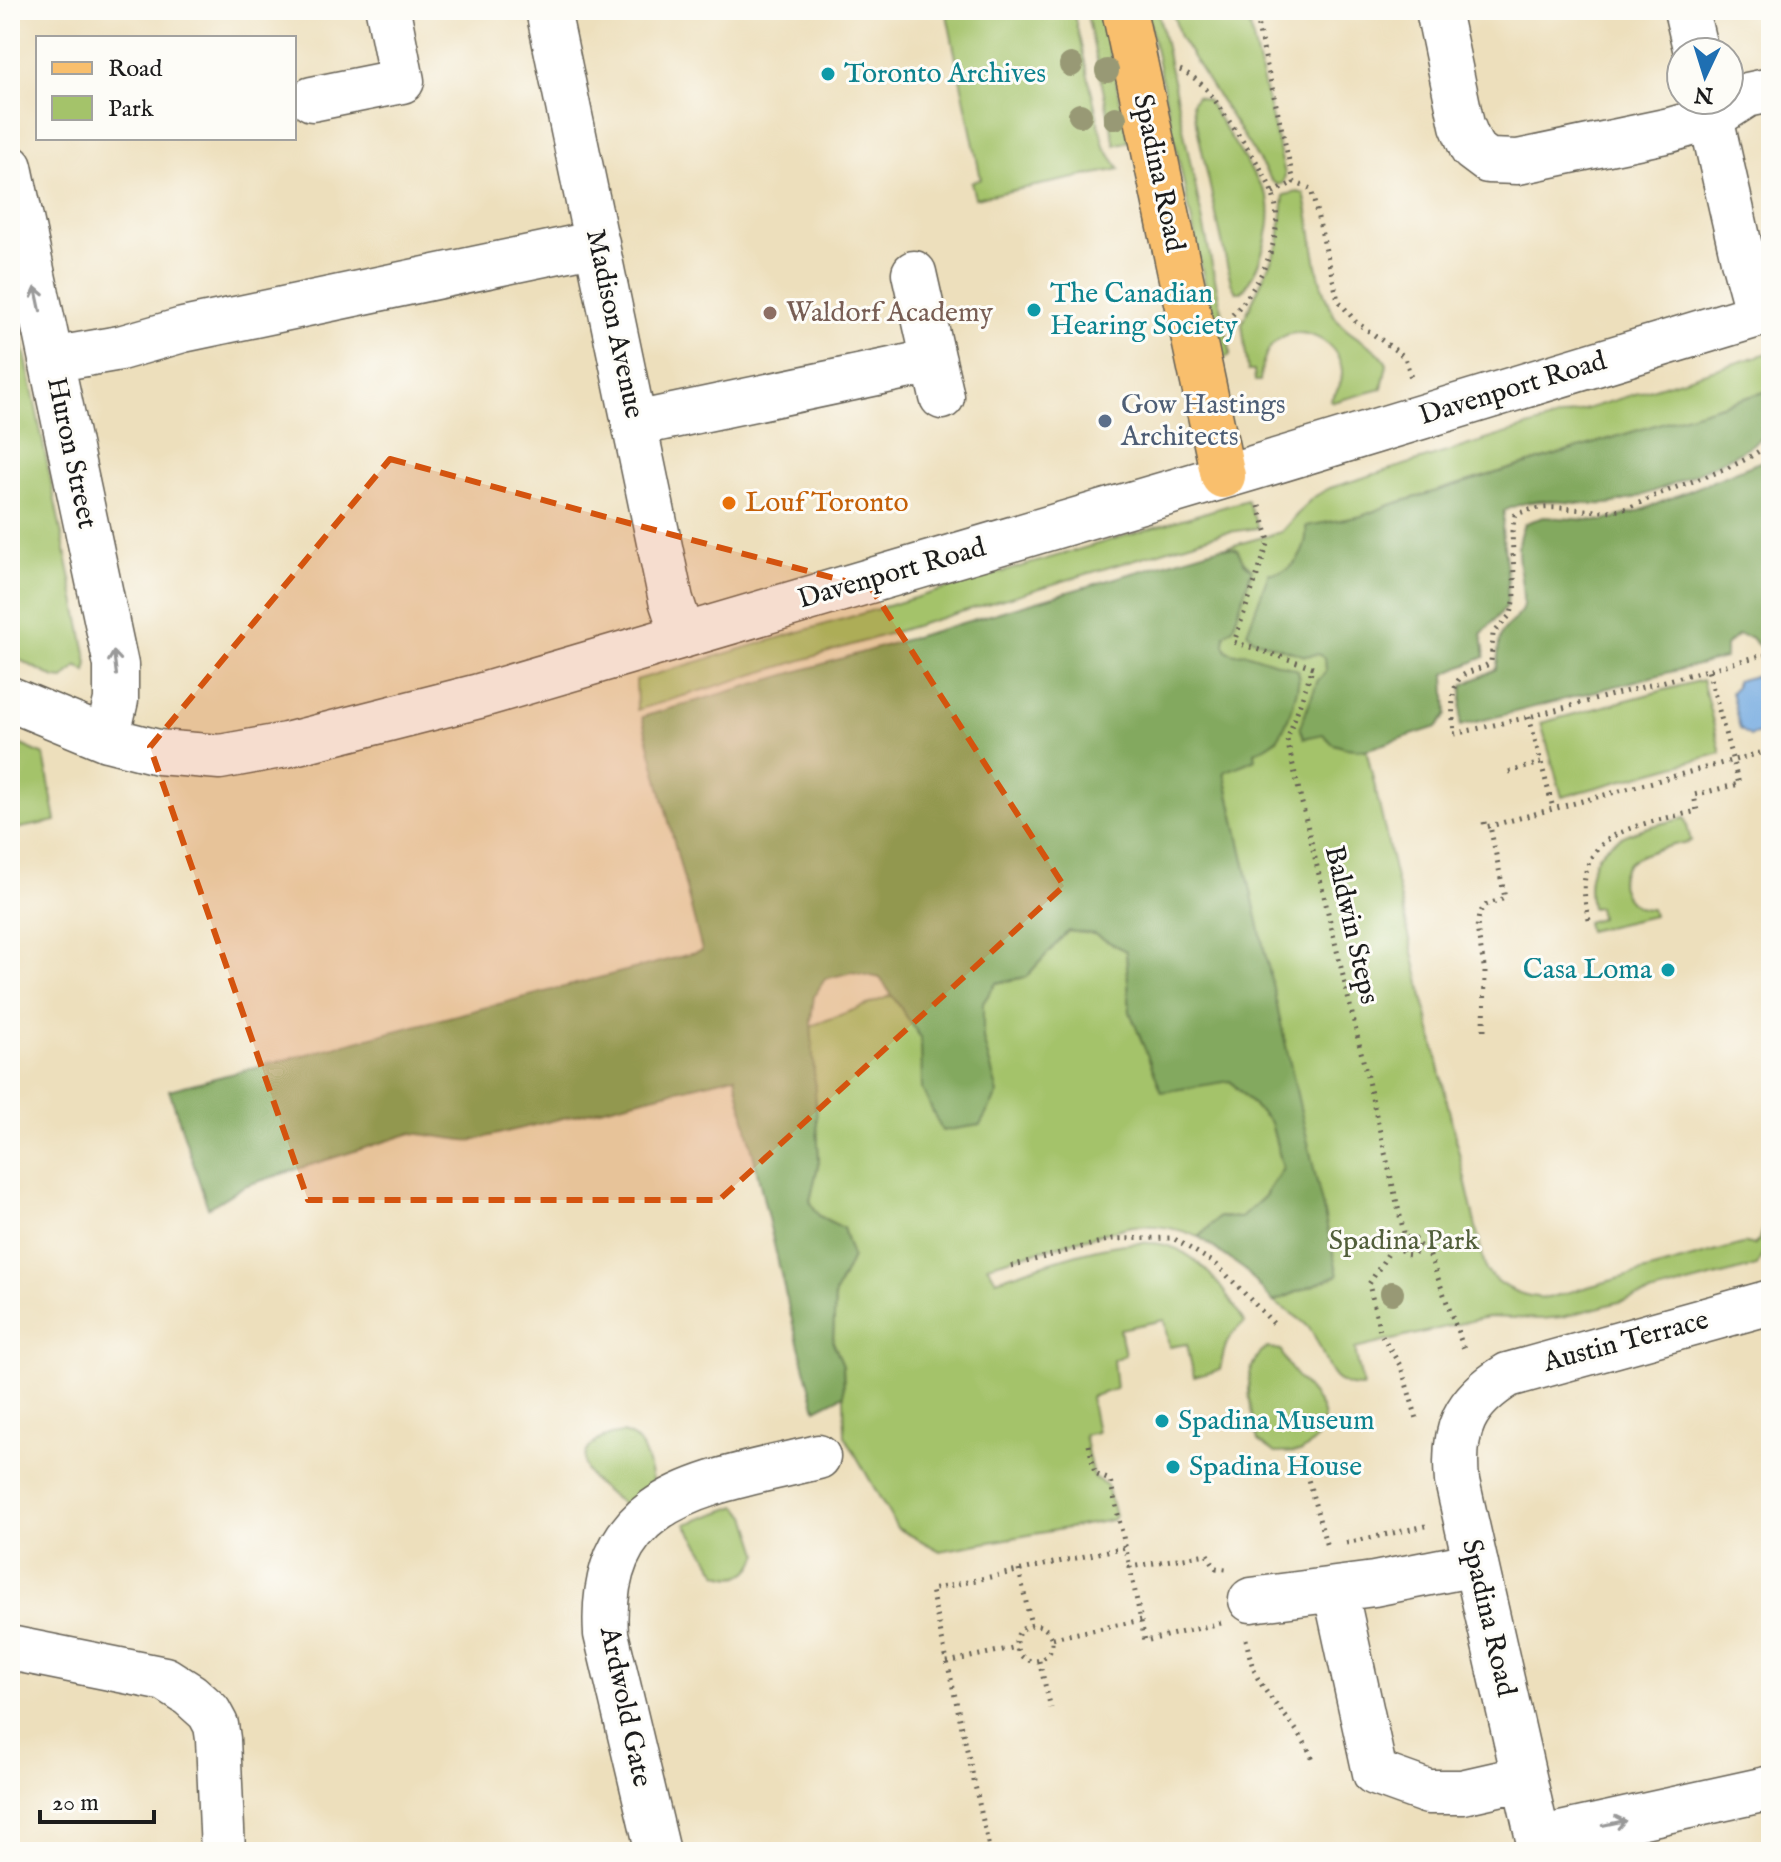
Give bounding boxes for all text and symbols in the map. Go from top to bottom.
legend [36,36,296,140]
north arrow [1665,36,1745,116]
text: Road [108,54,162,85]
place label: Toronto Archives [844,57,1046,92]
marker: Toronto Archives [819,65,837,83]
text: N [1693,79,1715,109]
street label: Spadina Road [1124,91,1192,255]
text: Park [108,94,154,125]
street label: Madison Avenue [577,226,651,422]
place label: The Canadian Hearing Society [1050,277,1238,344]
one-way arrow [30,286,45,312]
place label: Waldorf Academy [786,296,993,331]
marker: The Canadian Hearing Society [1025,301,1043,319]
marker: Waldorf Academy [761,304,779,322]
street label: Davenport Road [1415,344,1611,434]
street label: Huron Street [38,374,104,532]
place label: Gow Hastings Architects [1120,388,1286,455]
marker: Gow Hastings Architects [1096,412,1114,430]
place label: Louf Toronto [745,486,909,521]
marker: Louf Toronto [720,494,738,512]
street label: Davenport Road [794,530,990,618]
one-way arrow [107,650,122,676]
street label: Baldwin Steps [1316,842,1386,1008]
place label: Casa Loma [1523,953,1653,988]
marker: Casa Loma [1659,961,1677,979]
park label: Spadina Park [1329,1224,1480,1259]
street label: Austin Terrace [1539,1303,1713,1381]
place label: Spadina Museum [1178,1404,1375,1439]
marker: Spadina Museum [1153,1412,1171,1430]
place label: Spadina House [1189,1450,1362,1485]
marker: Spadina House [1164,1458,1182,1476]
street label: Spadina Road [1453,1536,1523,1700]
street label: Ardwold Gate [591,1623,659,1790]
scale bar [40,1774,154,1824]
text: 20 m [52,1788,99,1819]
one-way arrow [1601,1814,1626,1829]

